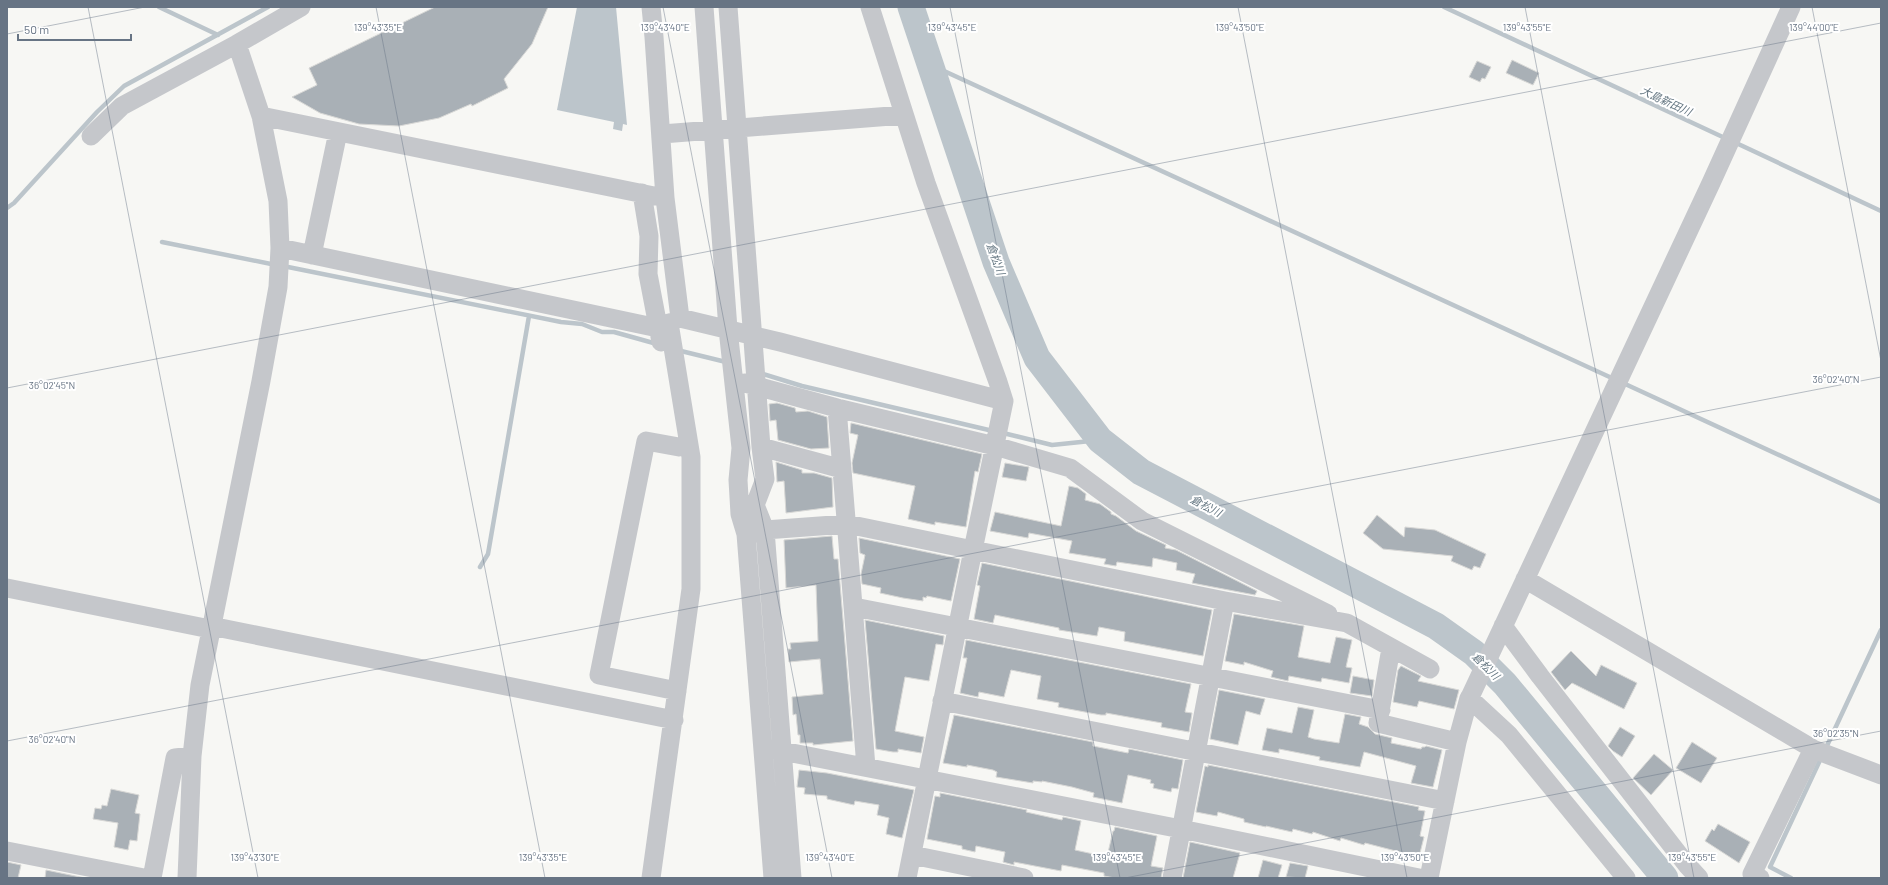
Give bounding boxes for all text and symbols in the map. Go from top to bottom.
scale bar [18,16,131,42]
text: 139°43'35"E [354,21,402,33]
text: 139°43'40"E [640,21,690,33]
text: 139°43'45"E [928,21,976,33]
text: 139°43'50"E [1215,21,1265,33]
text: 139°43'55"E [1503,21,1551,33]
text: 139°44'00"E [1789,21,1839,33]
text: 50 m [24,22,49,36]
water label: 大島新田川 [1639,83,1695,118]
water label: 倉松川 [985,241,1009,277]
text: 36°02'40"N [1813,373,1859,385]
text: 36°02'45"N [29,379,75,391]
water label: 倉松川 [1189,492,1225,520]
water label: 倉松川 [1470,649,1503,683]
text: 36°02'35"N [1813,727,1859,739]
text: 36°02'40"N [29,733,75,745]
text: 139°43'30"E [230,851,280,863]
text: 139°43'35"E [519,851,567,863]
text: 139°43'40"E [805,851,855,863]
text: 139°43'45"E [1093,851,1141,863]
text: 139°43'50"E [1380,851,1430,863]
text: 139°43'55"E [1668,851,1716,863]

